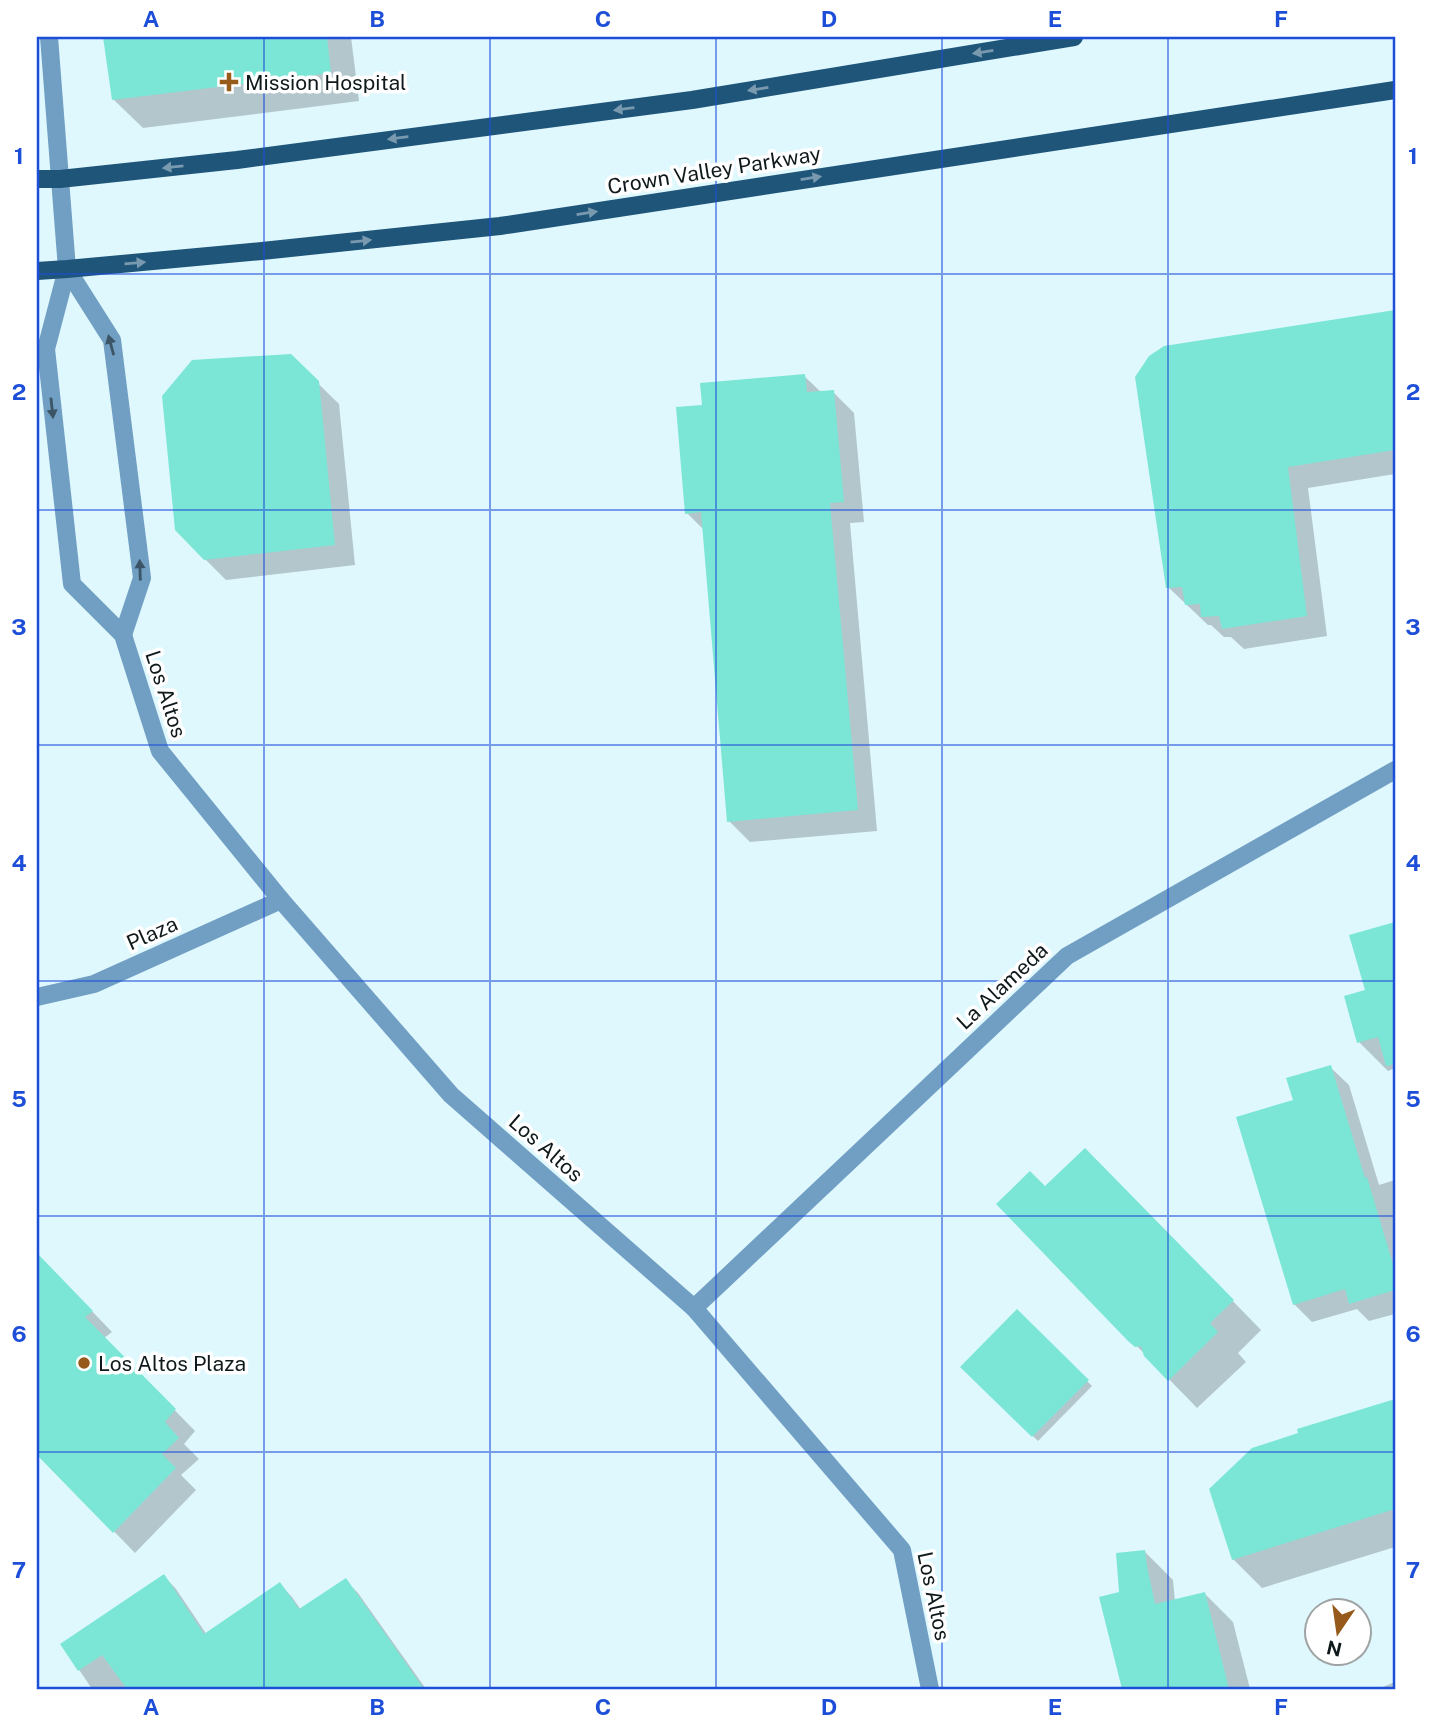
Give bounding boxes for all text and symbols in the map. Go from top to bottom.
text: A [143,5,160,32]
text: B [369,5,385,32]
text: C [595,5,611,32]
text: D [821,5,837,32]
text: E [1048,5,1062,32]
text: F [1274,5,1288,32]
one-way arrow [972,47,994,58]
place label: Mission Hospital [245,70,406,95]
marker: Mission Hospital [219,72,239,92]
one-way arrow [747,84,769,95]
one-way arrow [613,103,635,114]
one-way arrow [387,133,409,144]
street label: Crown Valley Parkway [605,141,823,199]
text: 1 [14,142,24,169]
text: 1 [1408,142,1418,169]
one-way arrow [161,161,183,172]
one-way arrow [801,172,823,183]
one-way arrow [576,207,598,218]
one-way arrow [350,235,372,246]
one-way arrow [124,257,146,268]
one-way arrow [106,334,116,355]
text: 2 [12,378,26,405]
text: 2 [1406,378,1420,405]
one-way arrow [47,397,58,419]
one-way arrow [135,559,146,581]
text: 3 [11,613,27,640]
text: 3 [1405,613,1421,640]
street label: Los Altos [140,647,192,741]
text: 4 [11,849,27,876]
text: 4 [1405,849,1421,876]
street label: Plaza [123,911,181,955]
street label: La Alameda [951,937,1053,1035]
text: 5 [11,1085,27,1112]
text: 5 [1405,1085,1421,1112]
street label: Los Altos [504,1109,588,1187]
text: 6 [11,1320,27,1347]
text: 6 [1405,1320,1421,1347]
place label: Los Altos Plaza [98,1351,246,1376]
marker: Los Altos Plaza [76,1355,92,1371]
street label: Los Altos [912,1549,956,1643]
text: 7 [12,1556,26,1583]
text: 7 [1406,1556,1420,1583]
north arrow [1302,1596,1372,1666]
text: N [1324,1636,1344,1661]
text: A [143,1693,160,1720]
text: B [369,1693,385,1720]
text: C [595,1693,611,1720]
text: D [821,1693,837,1720]
text: E [1048,1693,1062,1720]
text: F [1274,1693,1288,1720]

